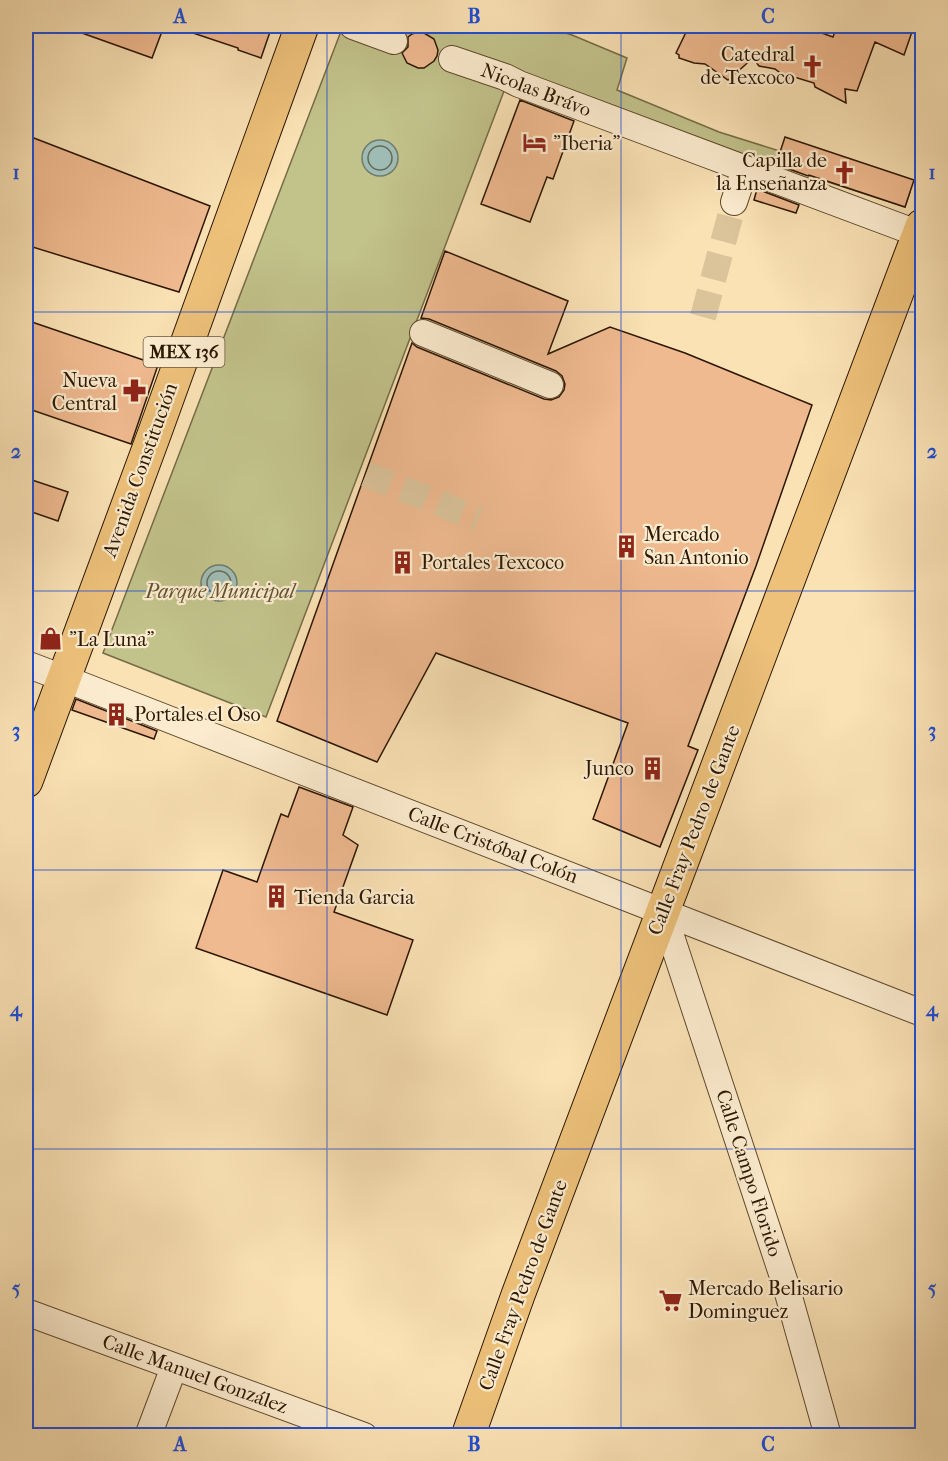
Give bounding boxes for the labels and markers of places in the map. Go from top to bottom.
place label: Catedral de Texcoco [700,43,795,89]
church icon: Catedral de Texcoco [800,53,826,79]
hotel icon: "Iberia" [522,130,548,156]
place label: "Iberia" [553,132,620,155]
place label: Capilla de la Enseñanza [715,149,828,195]
church icon: Capilla de la Enseñanza [832,159,858,185]
place label: Nueva Central [52,369,118,415]
pharmacy icon: Nueva Central [122,378,148,404]
place label: Mercado San Antonio [644,523,749,569]
building icon: Mercado San Antonio [613,533,639,559]
building icon: Portales Texcoco [390,549,416,575]
place label: Portales Texcoco [421,551,564,574]
shop icon: "La Luna" [38,626,64,652]
place label: "La Luna" [69,628,154,651]
building icon: Portales el Oso [103,701,129,727]
place label: Portales el Oso [134,703,261,726]
building icon: Junco [639,755,665,781]
place label: Junco [583,757,634,780]
building icon: Tienda Garcia [263,884,289,910]
place label: Tienda Garcia [294,886,415,909]
place label: Mercado Belisario Dominguez [688,1277,843,1323]
supermarket icon: Mercado Belisario Dominguez [657,1287,683,1313]

